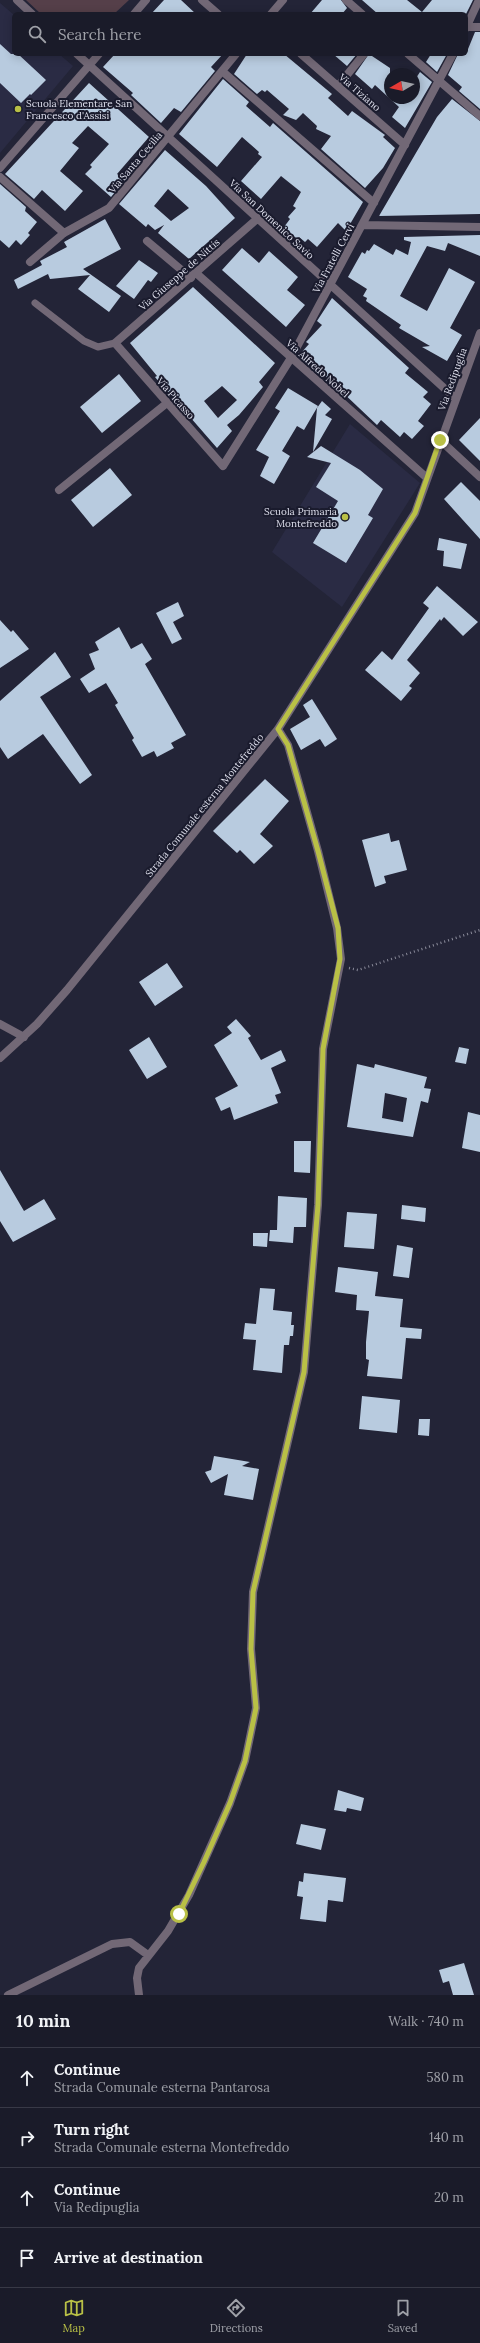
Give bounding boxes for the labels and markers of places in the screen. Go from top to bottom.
place label: Scuola Elementare San Francesco d'Assisi [26,97,132,122]
marker: Scuola Elementare San Francesco d'Assisi [13,104,23,114]
place label: Scuola Primaria Montefreddo [264,505,337,530]
marker: Scuola Primaria Montefreddo [340,512,350,522]

